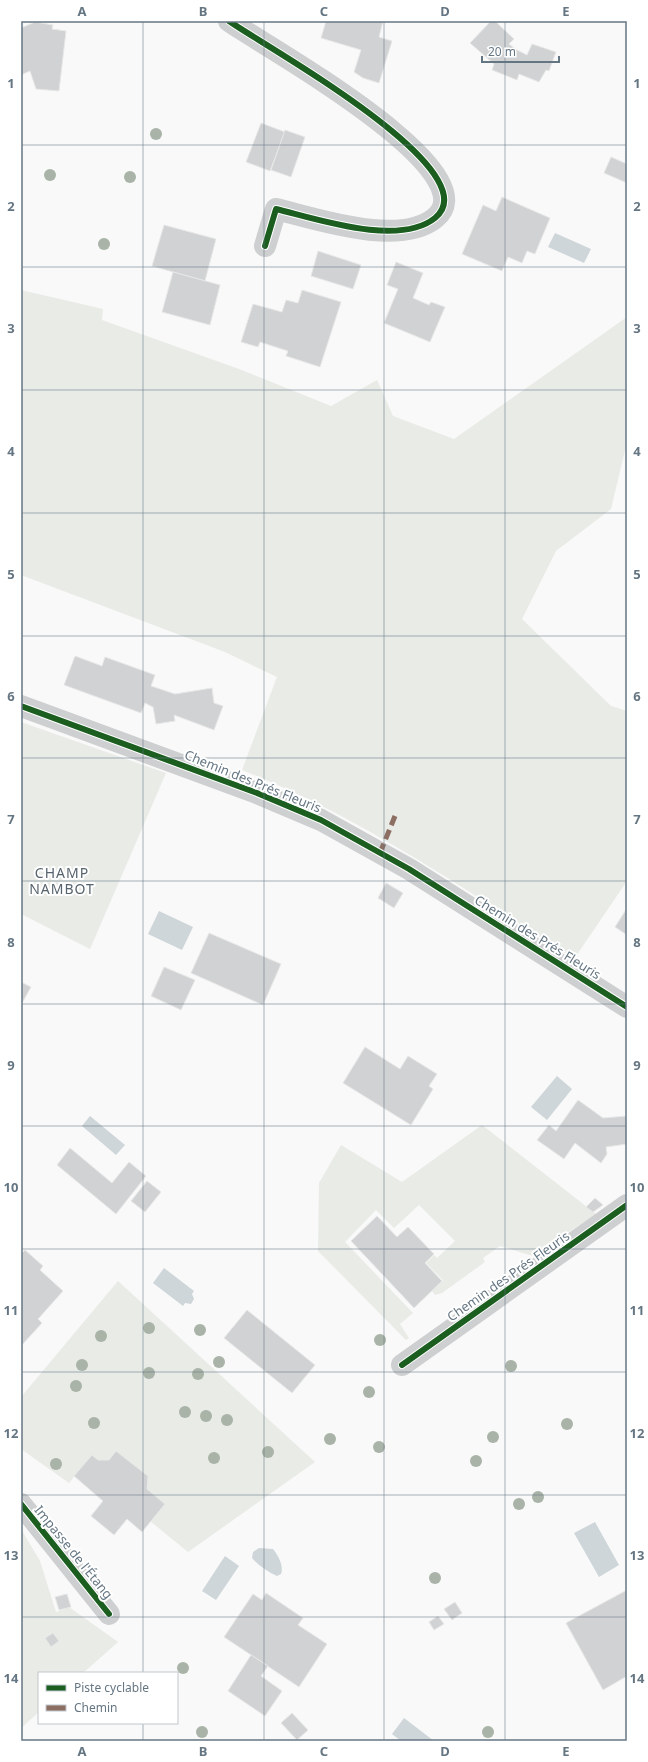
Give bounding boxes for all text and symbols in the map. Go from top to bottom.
text: A [78,2,87,20]
text: B [199,2,207,20]
text: C [320,2,328,20]
text: D [440,2,450,20]
text: E [562,2,570,20]
scale bar [482,38,559,64]
text: 20 m [488,43,516,60]
text: 1 [7,74,15,92]
text: 1 [633,74,641,92]
text: 2 [7,197,15,215]
text: 2 [633,197,641,215]
text: 3 [7,319,15,337]
text: 3 [633,319,641,337]
text: 4 [7,442,15,460]
text: 4 [633,442,641,460]
text: 5 [7,565,15,583]
text: 5 [633,565,641,583]
text: 6 [7,687,15,705]
text: 6 [633,687,641,705]
street label: Chemin des Prés Fleuris [182,745,324,817]
text: 7 [7,810,15,828]
text: 7 [633,810,641,828]
district label: CHAMP NAMBOT [29,863,95,898]
street label: Chemin des Prés Fleuris [471,891,605,983]
text: 8 [7,933,15,951]
text: 8 [633,933,641,951]
text: 9 [7,1056,15,1074]
text: 9 [633,1056,641,1074]
text: 10 [4,1178,18,1196]
text: 10 [630,1178,644,1196]
street label: Chemin des Prés Fleuris [443,1227,573,1325]
text: 11 [4,1301,18,1319]
text: 11 [630,1301,644,1319]
text: 12 [4,1424,18,1442]
text: 12 [630,1424,644,1442]
street label: Impasse de l'Étang [31,1502,117,1602]
text: 13 [4,1546,18,1564]
text: 13 [630,1546,644,1564]
text: 14 [4,1669,19,1687]
text: 14 [630,1669,645,1687]
legend [38,1672,178,1724]
text: Piste cyclable [74,1679,149,1696]
text: Chemin [74,1699,118,1716]
text: A [78,1742,87,1760]
text: B [199,1742,207,1760]
text: C [320,1742,328,1760]
text: D [440,1742,450,1760]
text: E [562,1742,570,1760]

